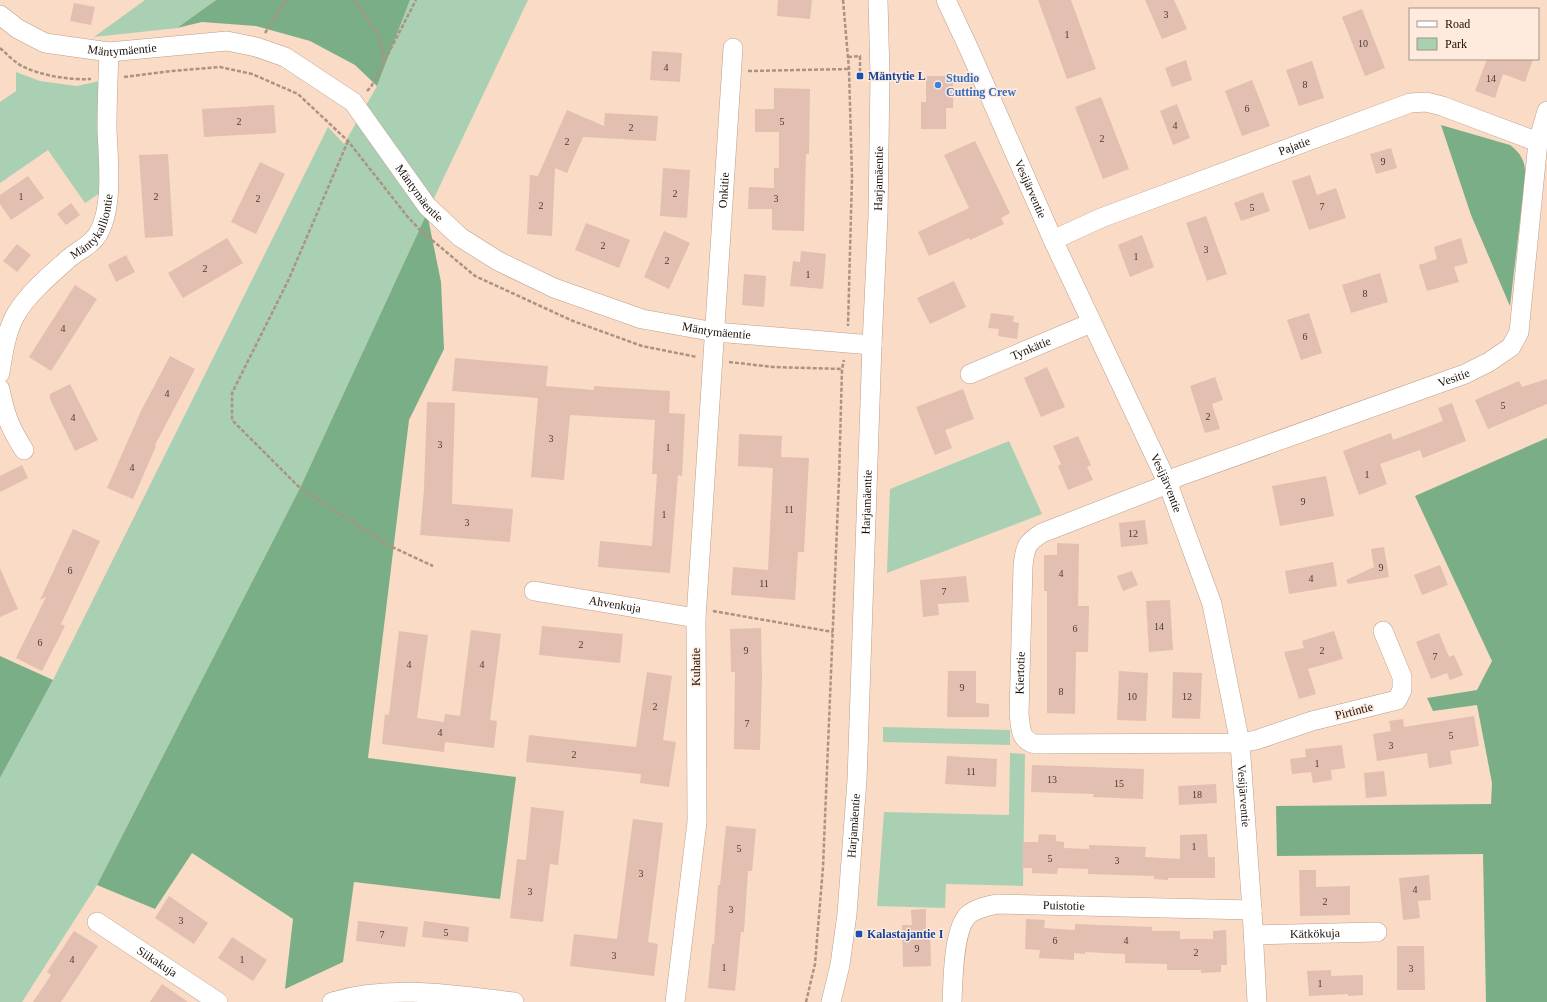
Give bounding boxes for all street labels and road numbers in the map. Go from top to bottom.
street label: Mäntymäentie [87,41,157,59]
street label: Pajatie [1276,134,1312,158]
street label: Harjamäentie [871,146,886,211]
street label: Vesijärventie [1012,157,1050,220]
street label: Mäntymäentie [393,162,446,225]
street label: Onkitie [716,172,732,209]
street label: Mäntykalliontie [67,193,115,262]
street label: Mäntymäentie [681,319,751,342]
street label: Tynkätie [1009,334,1053,363]
street label: Vesitie [1436,366,1472,390]
street label: Vesijärventie [1148,451,1185,514]
street label: Harjamäentie [858,470,875,535]
street label: Ahvenkuja [588,593,643,616]
street label: Kuhatie [689,648,703,686]
street label: Kiertotie [1013,651,1028,695]
street label: Pirtintie [1334,700,1374,722]
street label: Vesijärventie [1235,764,1253,828]
street label: Harjamäentie [844,793,863,859]
street label: Puistotie [1043,898,1085,913]
street label: Kätkökuja [1290,926,1341,941]
street label: Siikakuja [134,943,180,980]

